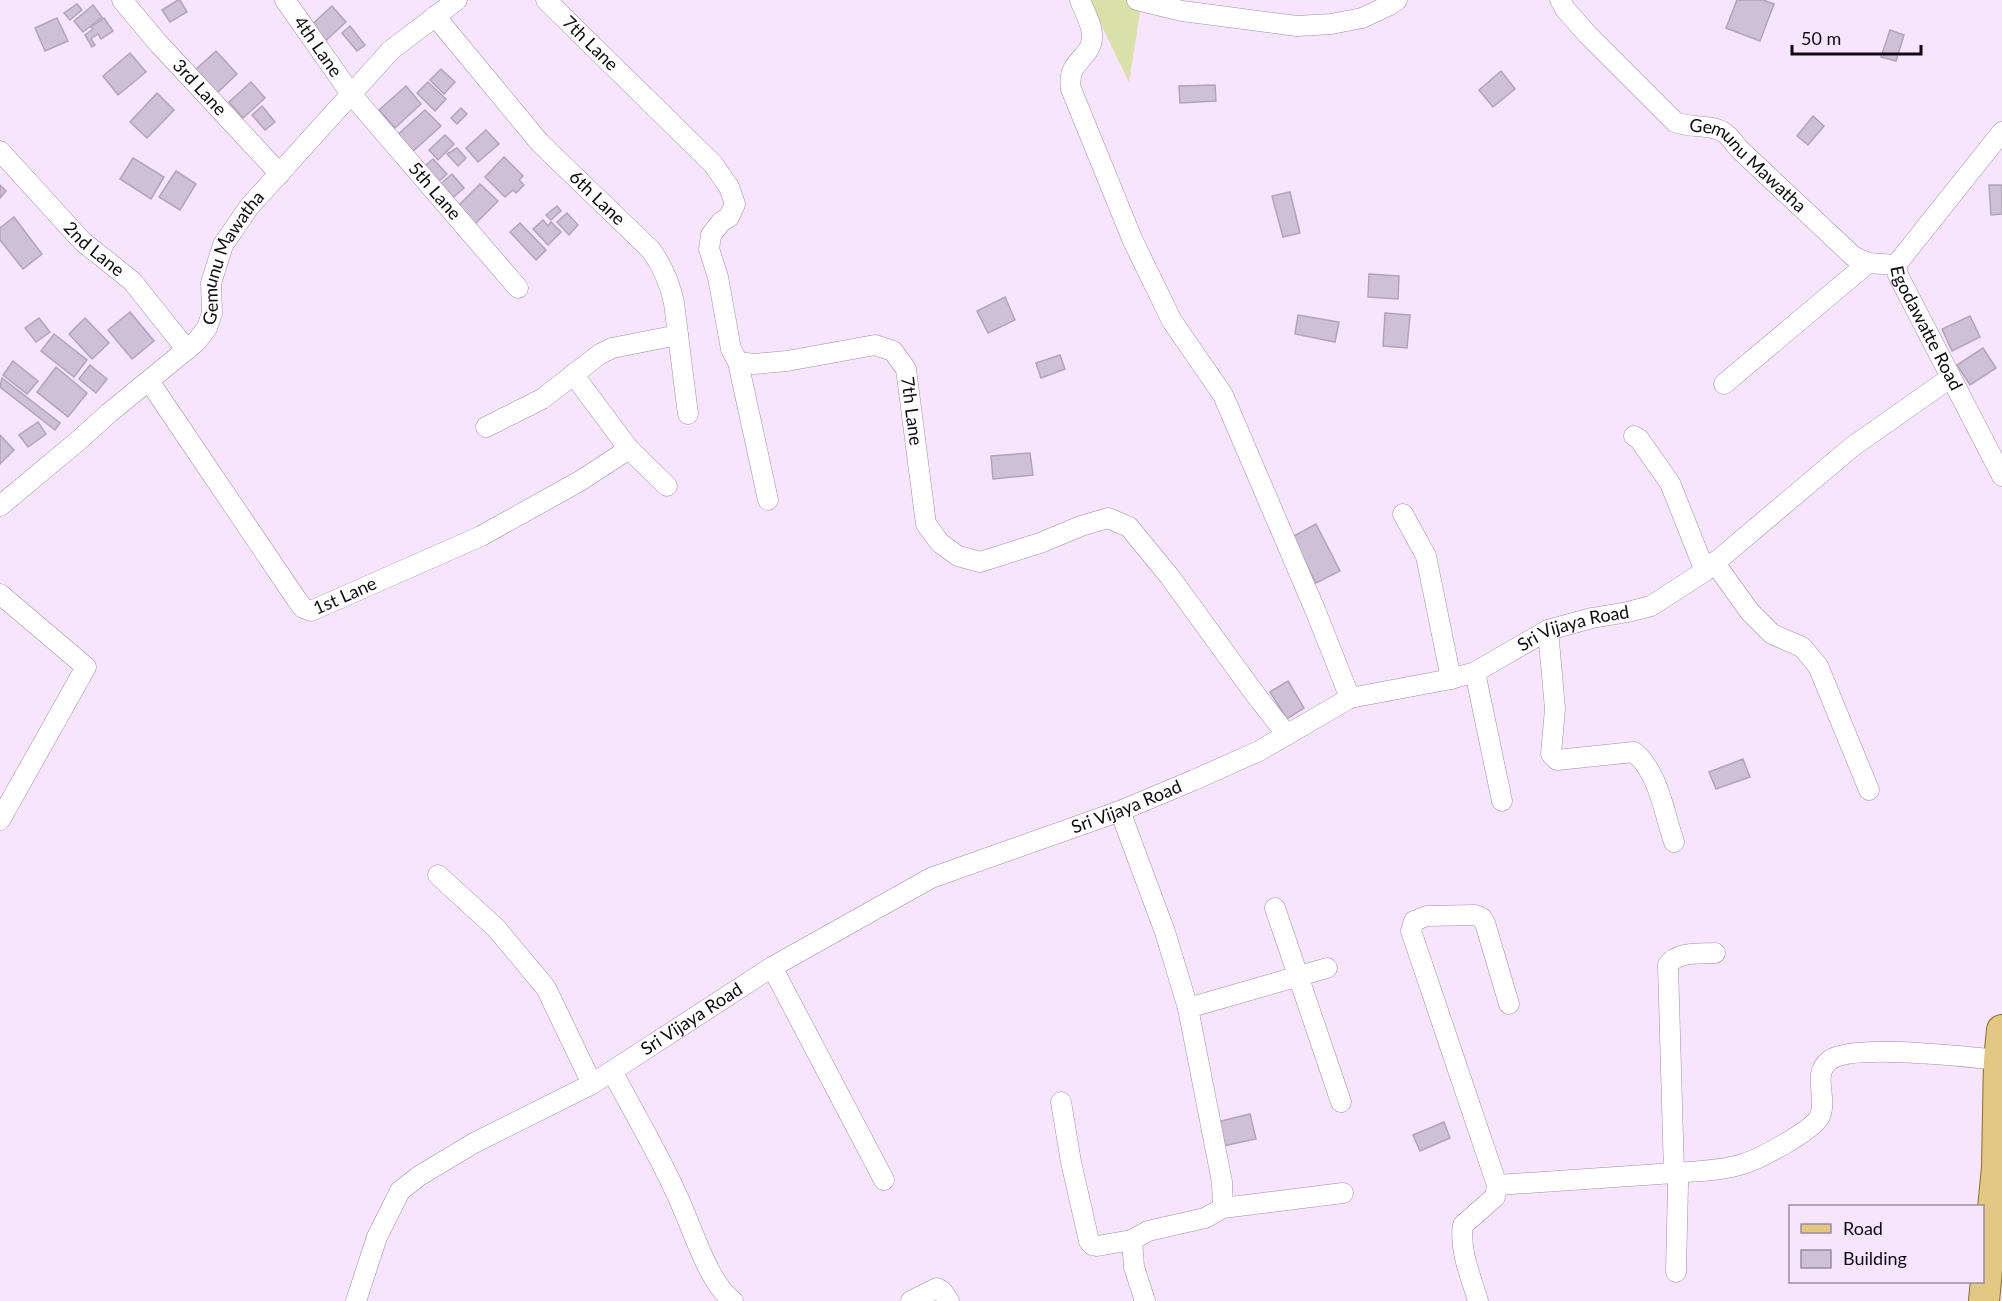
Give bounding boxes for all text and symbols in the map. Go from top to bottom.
street label: 4th Lane [290,11,347,81]
street label: 7th Lane [558,11,623,75]
scale bar [1792,18,1921,56]
text: 50 m [1801,27,1841,49]
street label: 3rd Lane [169,54,232,120]
street label: Gemunu Mawatha [1689,114,1811,217]
street label: 5th Lane [404,157,466,224]
street label: 6th Lane [565,165,630,229]
street label: Gemunu Mawatha [197,186,268,328]
street label: 2nd Lane [60,216,129,280]
street label: Egodawatte Road [1886,264,1968,394]
street label: 7th Lane [897,375,928,447]
street label: 1st Lane [309,571,380,619]
street label: Sri Vijaya Road [1513,600,1631,655]
street label: Sri Vijaya Road [1068,774,1185,837]
street label: Sri Vijaya Road [636,977,746,1059]
legend [1789,1205,1984,1283]
text: Road [1843,1217,1883,1239]
text: Building [1843,1247,1907,1269]

